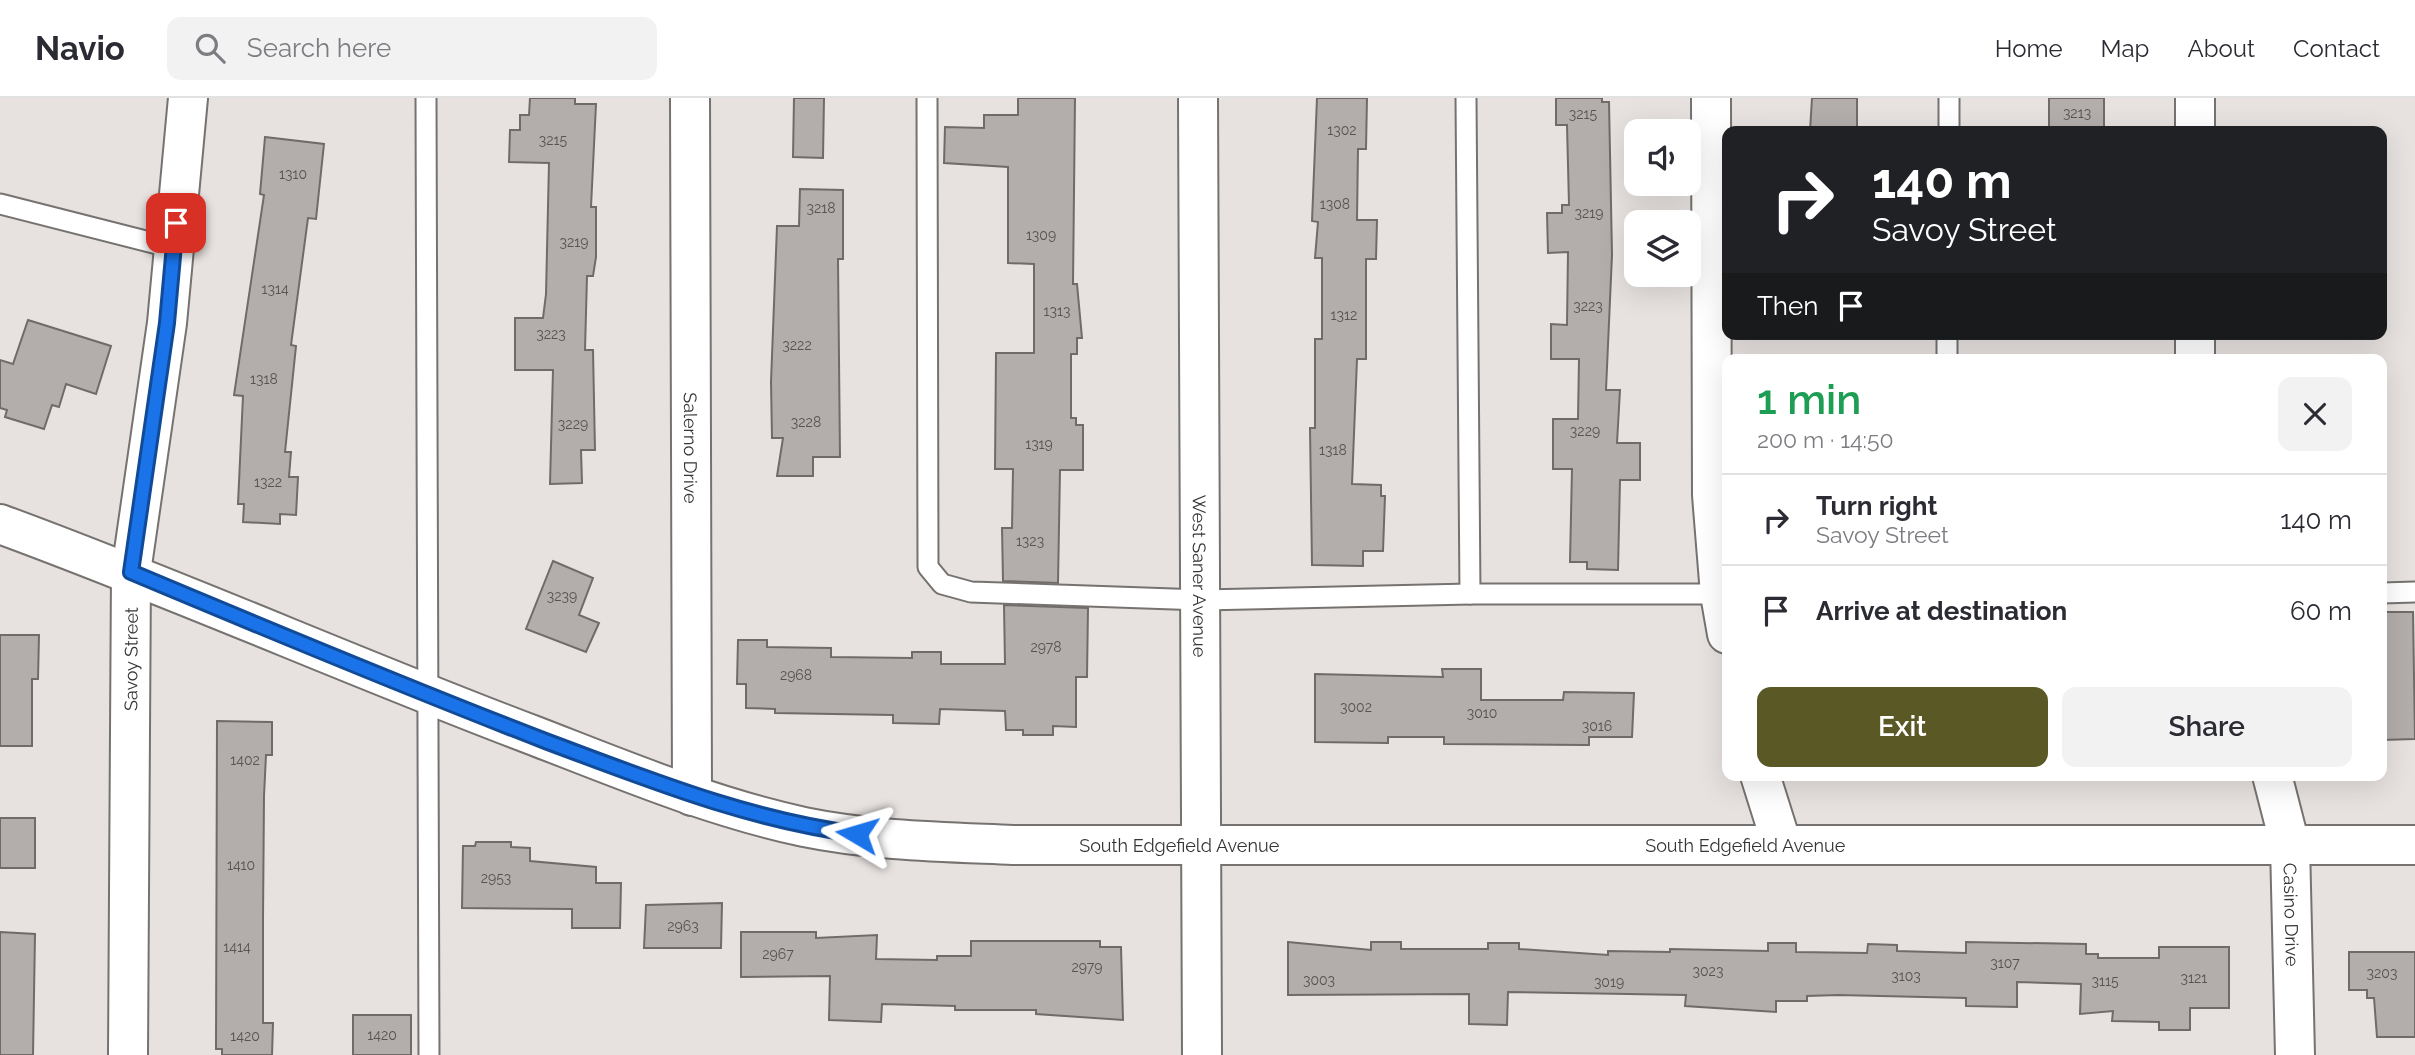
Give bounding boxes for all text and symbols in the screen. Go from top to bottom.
search box [167,17,657,80]
text: Navio [35,29,125,68]
icon: search [191,29,229,67]
text: Search here [247,33,391,63]
text: Home [1995,34,2063,63]
text: Map [2101,34,2149,63]
text: About [2187,34,2255,63]
text: Contact [2293,34,2380,63]
house number: 3213 [2063,105,2091,121]
house number: 3215 [1569,106,1598,122]
map controls [1624,119,1701,287]
button: sound [1624,119,1701,196]
house number: 1302 [1327,122,1357,138]
house number: 3215 [539,132,568,148]
text: 140 m [1872,152,2012,209]
icon: right [1757,154,1848,245]
house number: 1310 [279,166,307,182]
pin [146,193,206,253]
house number: 1308 [1320,196,1350,212]
house number: 3218 [806,200,836,216]
icon: arrive [157,204,195,242]
house number: 3219 [1575,205,1603,221]
button: layers [1624,210,1701,287]
text: Savoy Street [1872,211,2057,248]
house number: 1309 [1026,227,1056,243]
house number: 3219 [560,234,588,250]
house number: 1314 [261,281,289,297]
icon: arrive [1832,287,1870,325]
text: Then [1757,291,1818,321]
house number: 3223 [1573,298,1603,314]
house number: 1313 [1044,303,1070,319]
house number: 1312 [1331,307,1357,323]
house number: 3223 [536,326,566,342]
house number: 3222 [782,337,812,353]
house number: 1318 [250,371,278,387]
text: 1 min [1757,375,1861,424]
button: close [2278,377,2352,451]
street label: Salerno Drive [680,392,702,504]
house number: 3228 [791,414,821,430]
house number: 3229 [558,416,588,432]
house number: 3229 [1570,423,1600,439]
text: 200 m · 14:50 [1757,426,1894,453]
house number: 1319 [1025,436,1053,452]
house number: 1318 [1319,442,1347,458]
house number: 1322 [254,474,282,490]
text: Turn right [1816,491,1937,521]
street label: West Saner Avenue [1189,495,1211,658]
icon: right [1757,501,1795,539]
text: 140 m [2280,505,2352,535]
text: Savoy Street [1816,521,1949,548]
house number: 1323 [1016,533,1044,549]
house number: 3239 [547,588,577,604]
icon: arrive [1757,592,1795,630]
text: Arrive at destination [1816,596,2067,626]
text: 60 m [2290,596,2352,626]
street label: Savoy Street [120,607,141,711]
house number: 2978 [1030,639,1062,655]
house number: 2968 [780,667,812,683]
button: Exit [1757,687,2048,767]
button: Share [2062,687,2352,767]
house number: 3002 [1340,699,1372,715]
house number: 3010 [1467,705,1497,721]
house number: 3016 [1582,718,1612,734]
house number: 1402 [230,752,260,768]
position arrow [820,797,894,871]
street label: South Edgefield Avenue [1079,835,1280,856]
street label: South Edgefield Avenue [1645,835,1846,856]
house number: 1410 [227,857,255,873]
street label: Casino Drive [2280,863,2303,967]
house number: 2953 [481,870,511,886]
house number: 2963 [667,918,699,934]
house number: 1414 [223,939,251,955]
house number: 2967 [762,946,794,962]
house number: 3107 [1990,955,2020,971]
house number: 2979 [1071,959,1103,975]
house number: 3023 [1693,963,1723,979]
house number: 3203 [2367,965,2397,981]
house number: 3103 [1891,968,1921,984]
house number: 3121 [2181,970,2207,986]
house number: 3003 [1303,972,1335,988]
house number: 3115 [2091,973,2119,989]
house number: 3019 [1594,974,1624,990]
house number: 1420 [367,1027,397,1043]
house number: 1420 [230,1028,260,1044]

